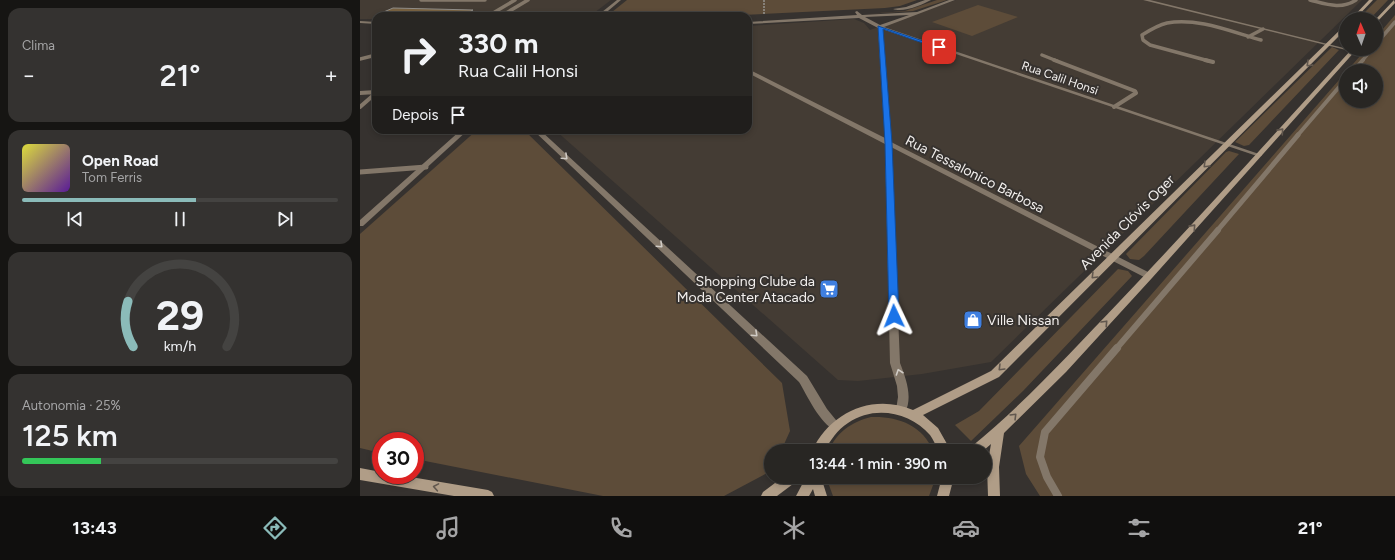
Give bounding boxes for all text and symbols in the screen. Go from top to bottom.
north arrow [1339,12,1383,56]
map controls [1339,12,1383,108]
text: 330 m [458,26,538,60]
icon: right [392,28,444,80]
pin [922,30,956,64]
icon: arrive [928,36,950,58]
text: Clima [22,38,55,53]
text: 21° [160,57,200,94]
street label: Rua Calil Honsi [1020,58,1100,98]
one-way arrow [1306,59,1314,67]
text: Rua Calil Honsi [458,60,578,82]
text: − [22,62,36,89]
text: + [324,62,338,89]
button: sound [1339,64,1383,108]
icon: arrive [447,104,469,126]
text: Depois [392,106,439,124]
one-way arrow [1276,128,1283,136]
street label: Rua Tessalonico Barbosa [902,132,1047,217]
text: Open Road [82,152,159,170]
one-way arrow [560,152,567,159]
one-way arrow [1203,160,1211,168]
text: Tom Ferris [82,170,142,185]
street label: Avenida Clóvis Oger [1076,171,1178,273]
icon: previous [64,208,86,230]
icon: pause [169,208,191,230]
icon: next [274,208,296,230]
one-way arrow [1189,225,1196,232]
one-way arrow [655,241,663,248]
one-way arrow [1091,271,1099,279]
place label: Shopping Clube da Moda Center Atacado [677,273,815,306]
supermarket icon: Shopping Clube da Moda Center Atacado [818,278,840,300]
text: 29 [156,290,204,340]
position arrow [873,295,915,337]
shop icon: Ville Nissan [962,309,984,331]
place label: Ville Nissan [987,312,1059,329]
one-way arrow [1100,320,1108,328]
one-way arrow [750,329,758,337]
text: km/h [164,337,196,355]
one-way arrow [998,363,1006,371]
one-way arrow [895,369,903,376]
text: Autonomia · 25% [22,398,121,413]
one-way arrow [1010,413,1017,421]
text: 125 km [22,417,118,454]
speed limit sign: 30 [372,432,424,484]
text: 13:44 · 1 min · 390 m [809,455,947,473]
one-way arrow [433,483,439,492]
icon: directions [261,514,289,542]
icon: music [434,514,462,542]
icon: phone [607,514,635,542]
icon: climate [780,514,808,542]
icon: car [952,514,980,542]
icon: filters [1125,514,1153,542]
text: 13:43 [72,517,117,539]
text: 21° [1298,517,1323,539]

